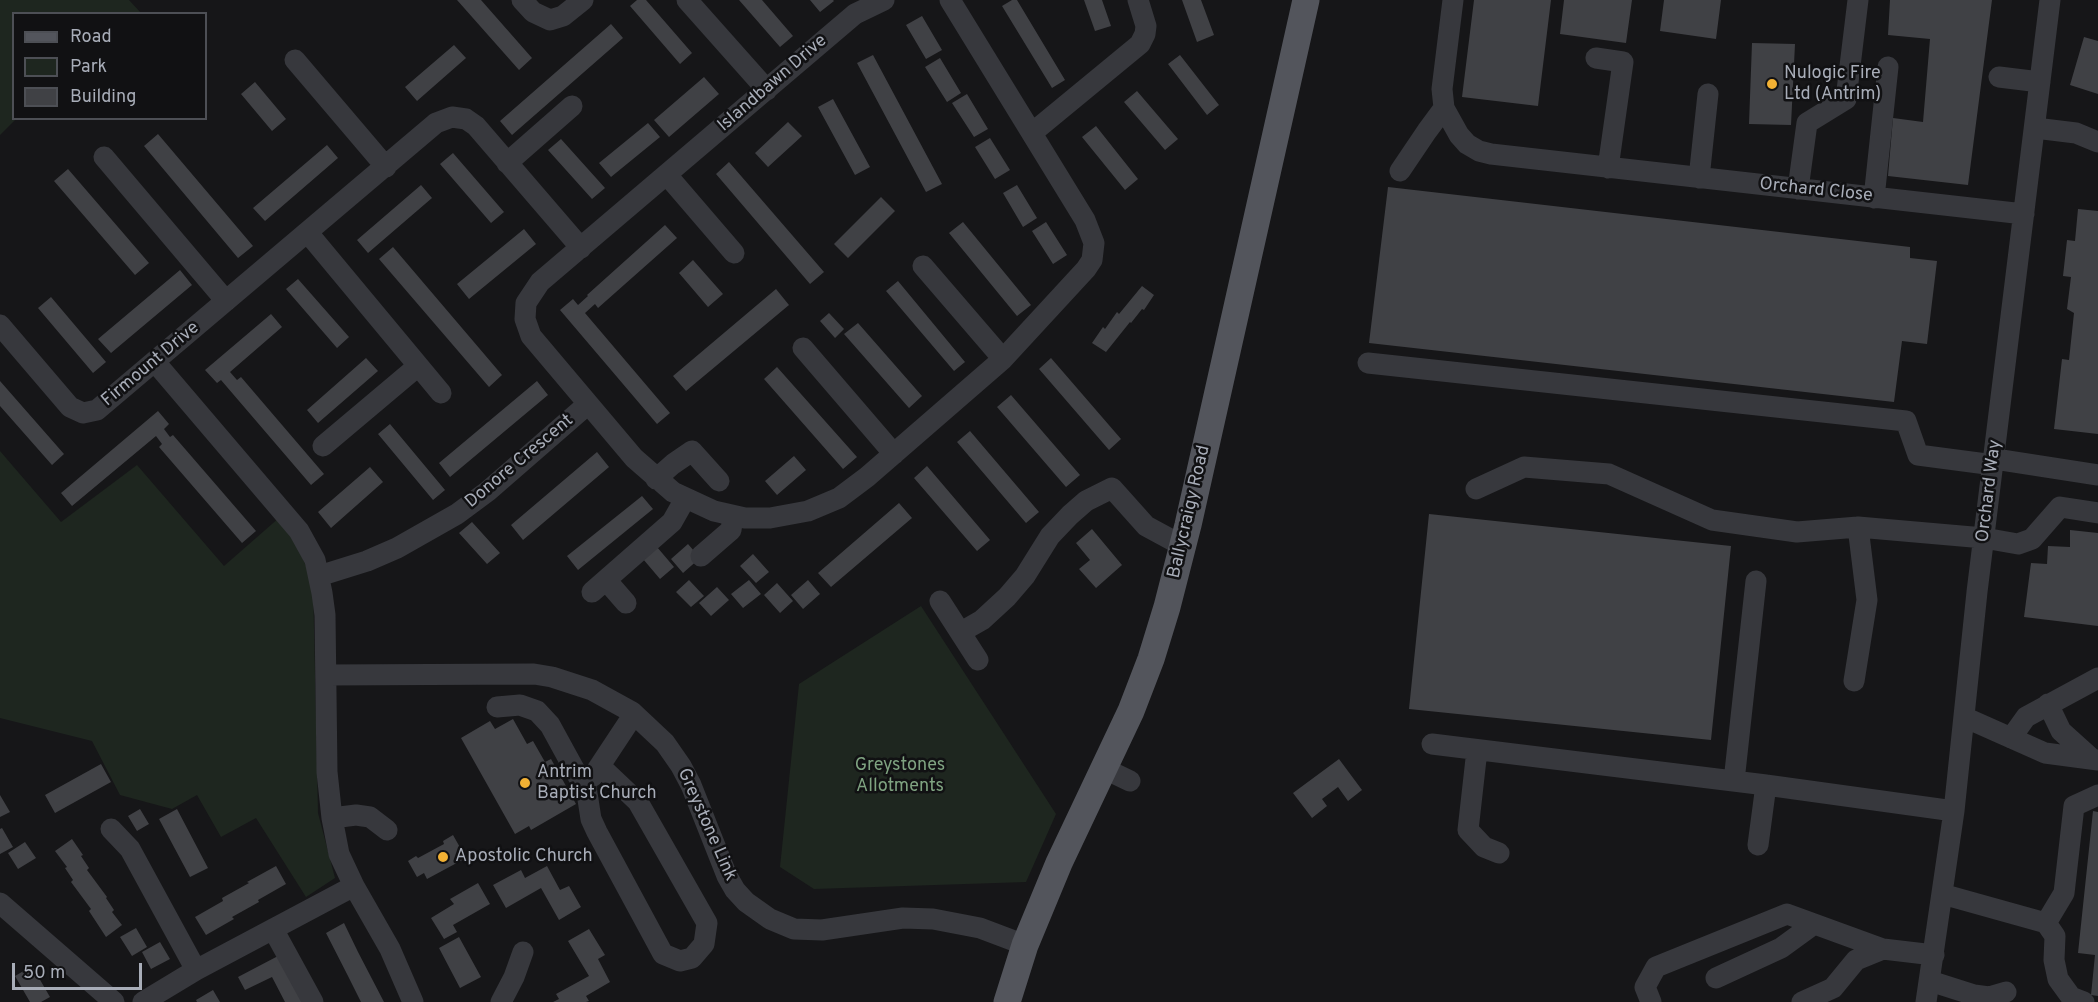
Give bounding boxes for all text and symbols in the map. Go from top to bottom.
legend [12,12,207,120]
text: Road [70,26,112,49]
street label: Islandbawn Drive [714,31,832,137]
text: Park [70,56,107,79]
place label: Nulogic Fire Ltd (Antrim) [1784,63,1881,106]
marker: Nulogic Fire Ltd (Antrim) [1765,77,1779,91]
text: Building [70,86,136,109]
street label: Orchard Close [1758,174,1874,208]
street label: Firmount Drive [98,318,204,412]
street label: Donore Crescent [462,410,578,514]
street label: Orchard Way [1973,438,2007,544]
street label: Ballycraigy Road [1164,443,1216,581]
park label: Greystones Allotments [855,755,945,798]
place label: Antrim Baptist Church [537,762,657,804]
street label: Greystone Link [672,765,740,885]
marker: Antrim Baptist Church [518,776,532,790]
place label: Apostolic Church [455,846,593,868]
marker: Apostolic Church [436,850,450,864]
scale bar [15,951,146,989]
text: 50 m [23,962,65,985]

